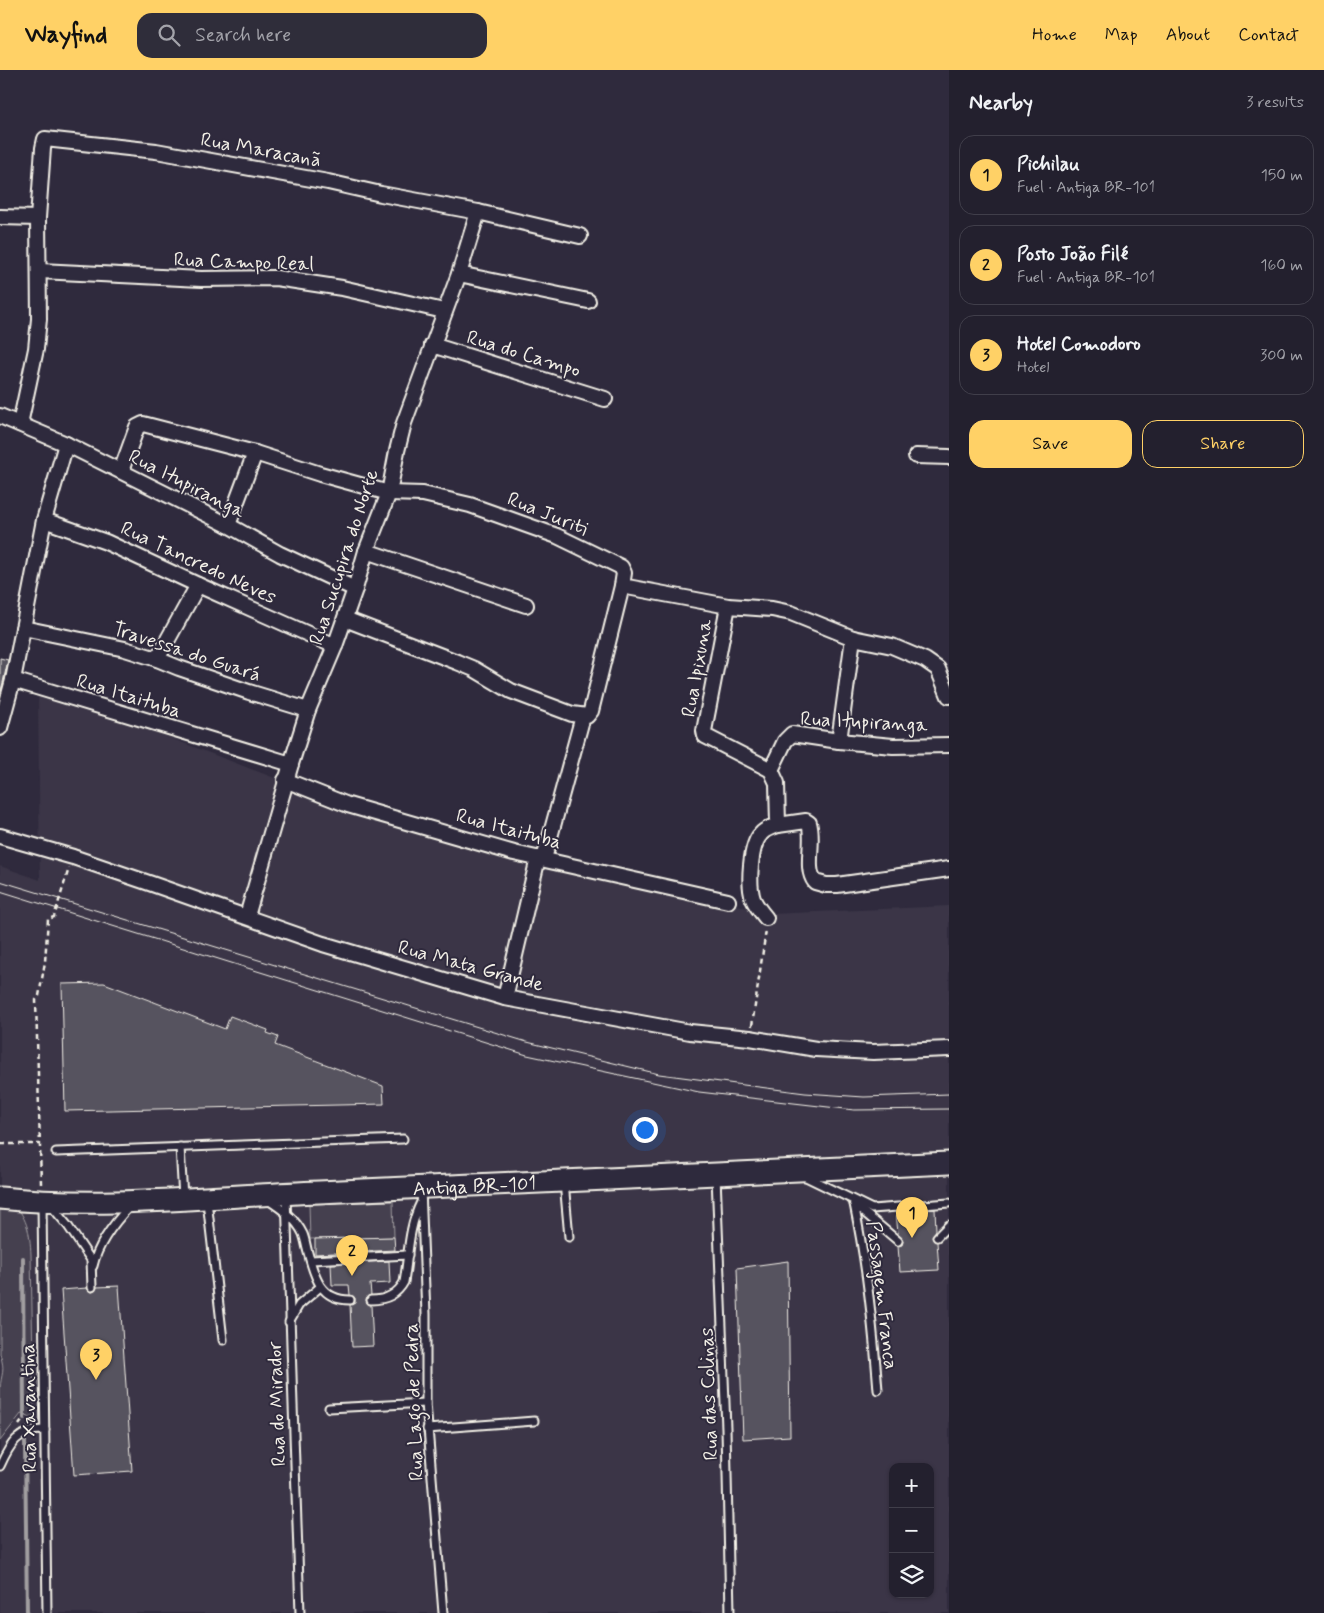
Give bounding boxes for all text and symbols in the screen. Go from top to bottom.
search box [137,13,487,58]
text: Wayfind [25,20,107,51]
icon: search [155,21,183,49]
text: Search here [195,23,291,48]
text: Home [1032,23,1077,47]
text: Map [1105,23,1138,47]
text: About [1166,23,1210,47]
text: Contact [1238,23,1299,47]
text: Nearby [969,89,1033,117]
text: 3 results [1246,92,1304,113]
street label: Rua Maracanã [198,127,323,174]
text: Pichilau [1017,152,1080,177]
text: 1 [982,165,990,186]
text: 150 m [1261,165,1303,186]
text: Fuel · Antiga BR-101 [1017,177,1155,198]
text: Posto João Filé [1017,242,1128,267]
street label: Rua Campo Real [173,247,315,278]
text: 2 [982,255,990,276]
text: 160 m [1260,255,1303,276]
text: Fuel · Antiga BR-101 [1017,267,1155,288]
street label: Rua do Campo [463,324,584,385]
text: Hotel Comodoro [1017,332,1141,357]
text: 3 [982,345,990,366]
text: 300 m [1260,345,1303,366]
text: Hotel [1017,357,1050,378]
button: Save [969,420,1132,468]
button: Share [1142,420,1304,468]
street label: Rua Itupiranga [123,443,250,526]
street label: Rua Sucupira do Norte [303,466,386,649]
street label: Rua Juriti [503,486,592,543]
street label: Rua Tancredo Neves [116,515,281,611]
street label: Travessa do Guará [109,616,264,689]
street label: Rua Ipixuna [676,616,720,719]
street label: Rua Itaituba [73,668,184,725]
street label: Rua Itupiranga [800,706,929,739]
street label: Rua Itaituba [453,802,564,856]
street label: Rua Mata Grande [395,934,546,999]
your location [632,1117,658,1143]
street label: Antiga BR-101 [412,1171,537,1203]
pin: 1 [896,1197,928,1238]
street label: Passagem Franca [859,1220,904,1371]
pin: 2 [336,1235,368,1276]
street label: Rua Lago de Pedra [398,1322,433,1482]
street label: Rua das Colinas [694,1327,725,1461]
pin: 3 [80,1339,112,1380]
street label: Rua do Mirador [262,1340,293,1467]
street label: Rua Xavantina [15,1343,44,1473]
map controls [889,1463,934,1598]
button: + [889,1463,934,1508]
button: − [889,1508,934,1553]
button: layers [889,1553,934,1598]

